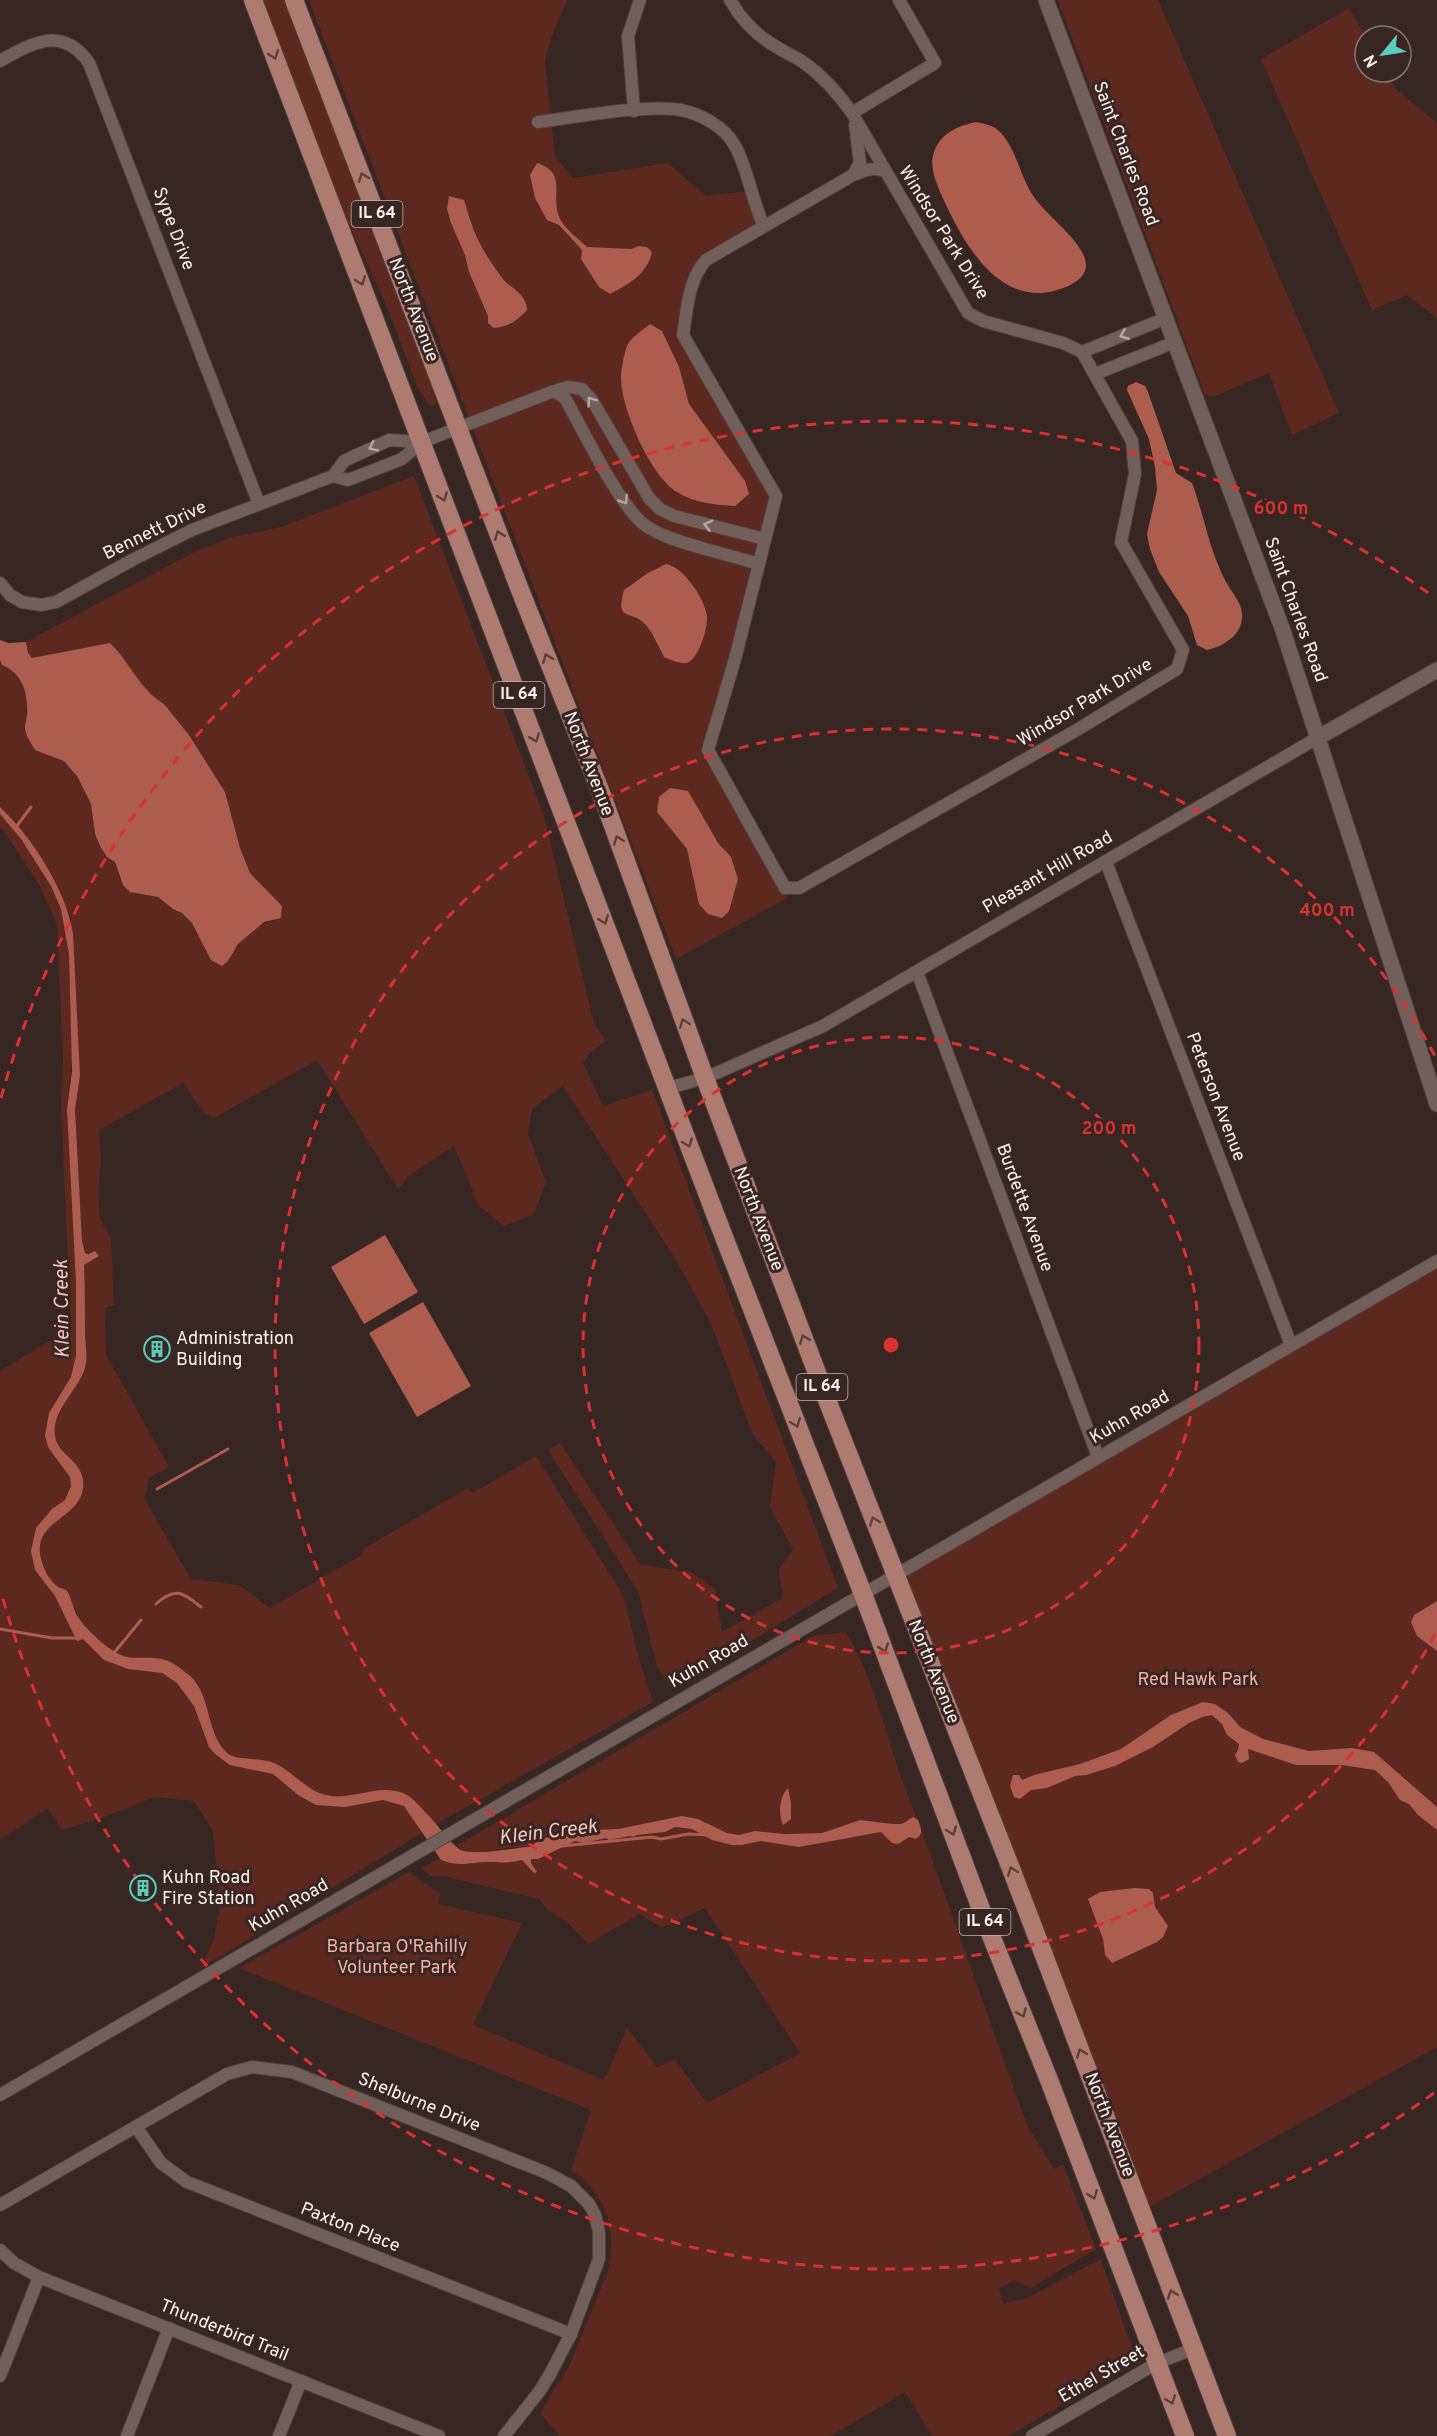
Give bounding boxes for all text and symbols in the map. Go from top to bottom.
north arrow [1353,24,1413,84]
one-way arrow [266,49,279,59]
text: N [1360,51,1383,70]
street label: Saint Charles Road [1087,79,1163,229]
street label: Windsor Park Drive [893,162,993,304]
one-way arrow [357,172,370,183]
street label: Sype Drive [147,184,199,274]
road number: IL 64 [352,201,403,227]
street label: North Avenue [383,254,443,366]
one-way arrow [353,276,366,286]
one-way arrow [1119,328,1130,340]
one-way arrow [587,396,598,407]
one-way arrow [369,440,380,452]
one-way arrow [436,491,448,502]
one-way arrow [617,493,628,504]
street label: Bennett Drive [99,496,211,566]
text: 600 m [1253,498,1309,521]
one-way arrow [704,519,714,532]
one-way arrow [494,531,506,542]
street label: Saint Charles Road [1258,534,1332,686]
one-way arrow [542,654,554,665]
street label: Windsor Park Drive [1013,654,1157,752]
road number: IL 64 [494,682,544,708]
street label: North Avenue [558,708,618,820]
one-way arrow [527,732,540,743]
street label: Pleasant Hill Road [979,826,1117,920]
one-way arrow [612,835,625,846]
text: 400 m [1299,900,1355,923]
one-way arrow [597,914,609,925]
one-way arrow [679,1018,691,1029]
street label: Peterson Avenue [1180,1029,1250,1165]
text: 200 m [1081,1118,1137,1141]
one-way arrow [681,1137,694,1148]
street label: Burdette Avenue [990,1141,1058,1275]
street label: North Avenue [728,1163,788,1275]
water label: Klein Creek [49,1258,77,1359]
place label: Administration Building [176,1328,294,1372]
building icon: Administration Building [142,1334,172,1364]
one-way arrow [799,1334,811,1345]
centre of rings [881,1335,901,1355]
road number: IL 64 [796,1374,848,1400]
street label: Kuhn Road [1086,1386,1174,1450]
one-way arrow [789,1417,802,1427]
one-way arrow [868,1516,881,1527]
street label: North Avenue [902,1617,964,1727]
street label: Kuhn Road [665,1630,753,1694]
one-way arrow [876,1643,889,1653]
park label: Red Hawk Park [1137,1669,1259,1692]
water label: Klein Creek [497,1814,600,1852]
one-way arrow [944,1825,957,1836]
one-way arrow [1006,1866,1019,1876]
place label: Kuhn Road Fire Station [162,1867,255,1911]
building icon: Kuhn Road Fire Station [128,1873,158,1903]
street label: Kuhn Road [245,1874,333,1938]
road number: IL 64 [960,1909,1010,1935]
park label: Barbara O'Rahilly Volunteer Park [327,1936,467,1980]
one-way arrow [1015,2007,1027,2018]
one-way arrow [1076,2048,1089,2058]
street label: Shelburne Drive [354,2068,484,2138]
street label: North Avenue [1079,2069,1139,2181]
one-way arrow [1085,2189,1098,2200]
street label: Paxton Place [297,2198,403,2258]
one-way arrow [1167,2289,1179,2300]
street label: Thunderbird Trail [156,2295,292,2367]
street label: Ethel Street [1055,2341,1149,2409]
one-way arrow [1164,2393,1176,2404]

